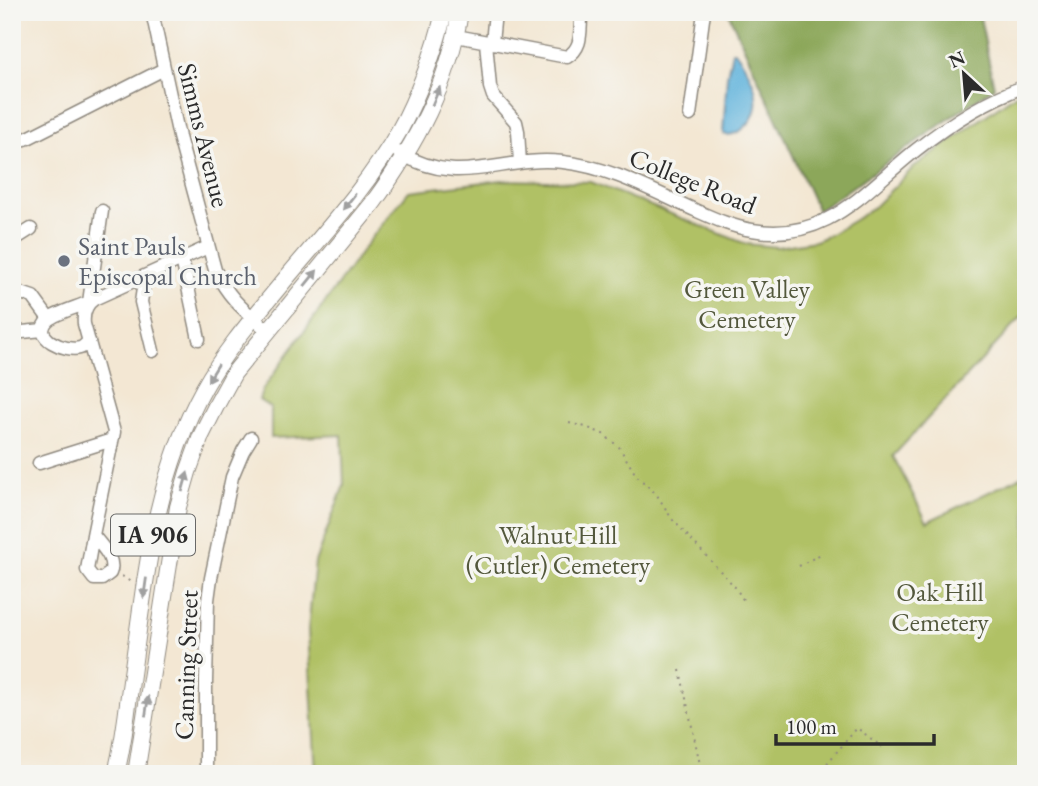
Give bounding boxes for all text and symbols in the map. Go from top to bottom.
north arrow [930,38,1000,108]
text: N [944,44,970,74]
street label: Simms Avenue [170,60,238,210]
one-way arrow [430,86,442,106]
street label: College Road [624,140,763,222]
one-way arrow [341,193,356,211]
place label: Saint Pauls Episcopal Church [78,229,257,293]
marker: Saint Pauls Episcopal Church [56,253,72,269]
one-way arrow [303,270,318,287]
park label: Green Valley Cemetery [684,272,811,336]
one-way arrow [207,364,220,383]
one-way arrow [180,472,190,493]
road number: IA 906 [111,514,195,556]
park label: Walnut Hill (Cutler) Cemetery [466,518,651,582]
park label: Oak Hill Cemetery [891,575,989,639]
one-way arrow [139,577,150,599]
street label: Canning Street [166,589,206,741]
one-way arrow [142,695,153,717]
scale bar [776,702,933,746]
text: 100 m [786,713,837,740]

